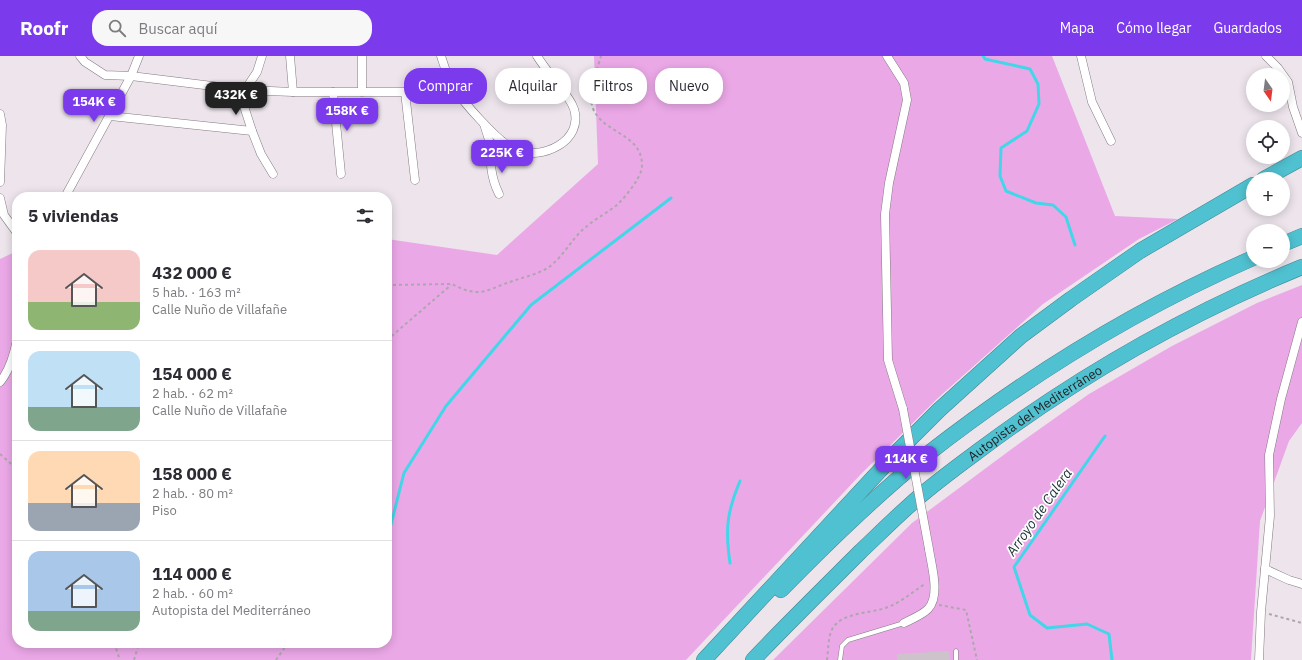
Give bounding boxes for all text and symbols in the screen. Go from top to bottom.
search box [92,10,372,46]
text: Roofr [20,16,68,40]
icon: search [106,17,128,39]
text: Buscar aquí [138,19,218,38]
text: Mapa [1060,19,1094,37]
text: Cómo llegar [1116,19,1191,37]
text: Guardados [1213,19,1282,37]
chip: Comprar [404,68,487,104]
chip: Alquilar [495,68,571,104]
chip: Filtros [579,68,647,104]
chip: Nuevo [655,68,723,104]
north arrow [1246,68,1290,112]
map controls [1246,68,1290,268]
pin: 432K € [203,82,269,116]
text: 432K € [214,86,258,103]
pin: 154K € [61,89,127,123]
text: 154K € [72,93,116,110]
pin: 158K € [314,98,380,132]
text: 158K € [325,102,369,119]
button: locate [1246,120,1290,164]
pin: 225K € [469,140,535,174]
text: 225K € [480,144,524,161]
button: + [1246,172,1290,216]
text: 5 viviendas [28,205,119,227]
icon: filters [354,205,376,227]
button: − [1246,224,1290,268]
text: 432 000 € [152,262,232,284]
icon: home [60,266,108,314]
text: 5 hab. · 163 m² [152,284,241,301]
text: Calle Nuño de Villafañe [152,301,287,318]
street label: Autopista del Mediterráneo [964,362,1105,465]
text: 154 000 € [152,363,232,385]
icon: home [60,367,108,415]
text: 2 hab. · 62 m² [152,385,233,402]
text: Calle Nuño de Villafañe [152,402,287,419]
pin: 114K € [873,446,939,480]
text: 114K € [884,450,928,467]
text: 158 000 € [152,463,232,485]
water label: Arroyo de Calera [1002,465,1076,560]
icon: home [60,467,108,515]
text: 2 hab. · 80 m² [152,485,233,502]
text: Piso [152,502,177,519]
text: 114 000 € [152,563,232,585]
icon: home [60,567,108,615]
text: 2 hab. · 60 m² [152,585,233,602]
text: Autopista del Mediterráneo [152,602,311,619]

